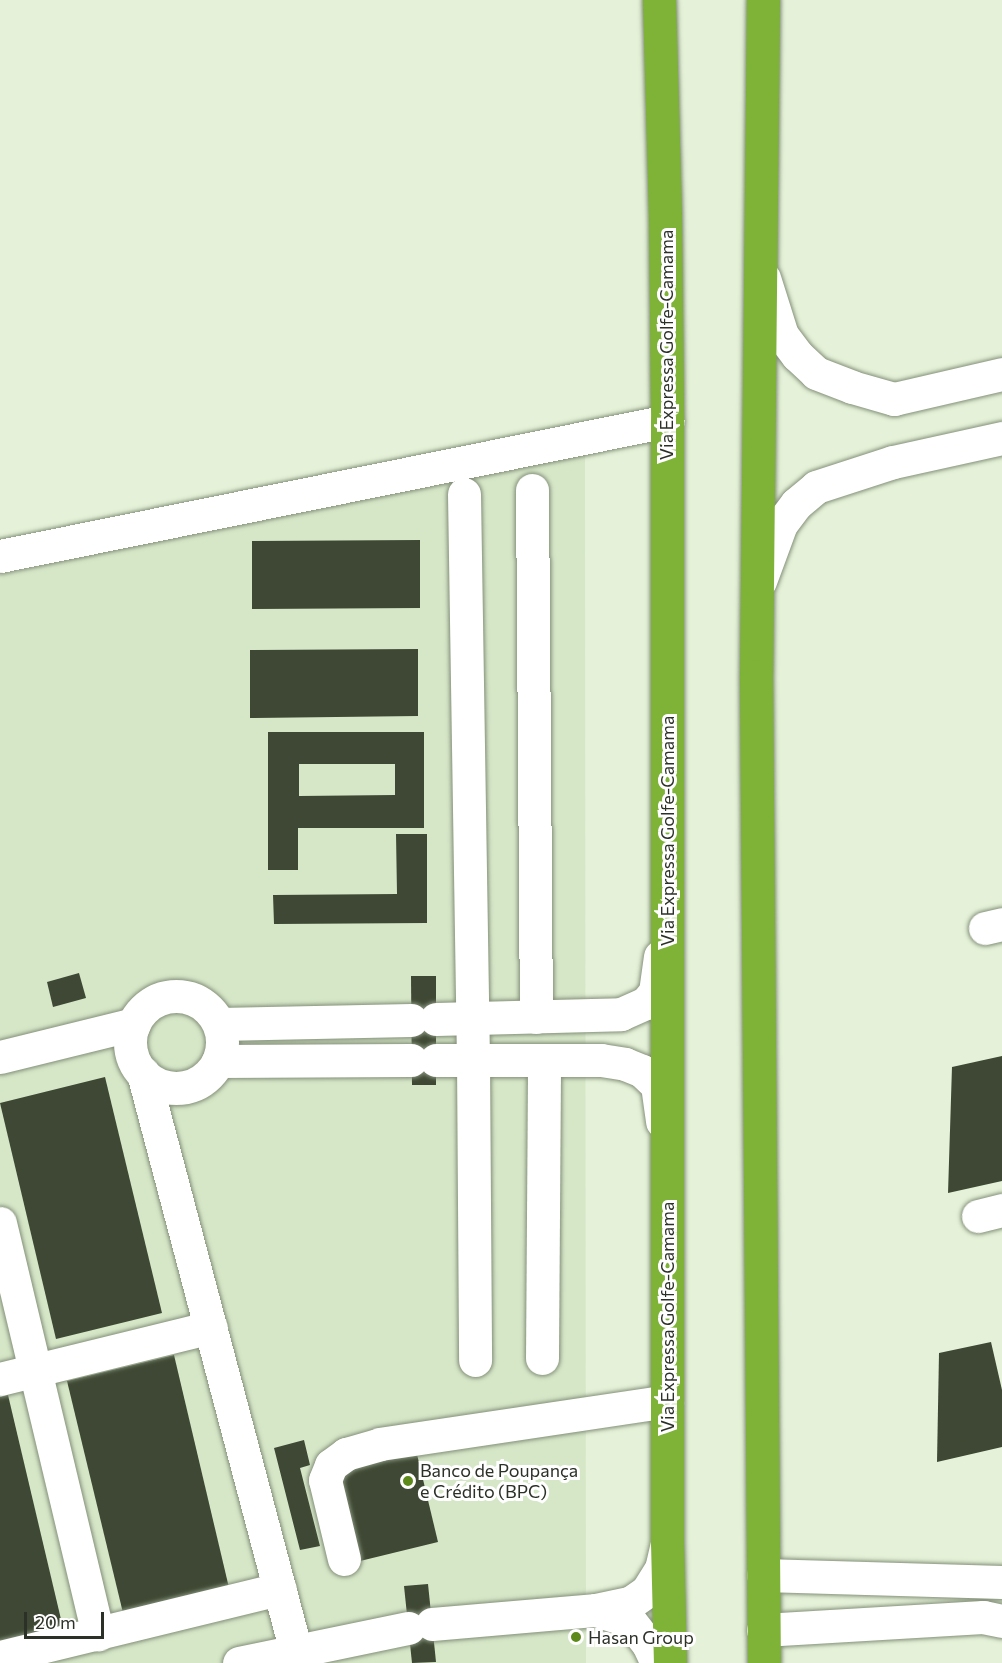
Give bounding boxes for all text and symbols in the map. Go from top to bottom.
street label: Via Expressa Golfe-Camama [655,230,677,460]
street label: Via Expressa Golfe-Camama [656,716,678,946]
street label: Via Expressa Golfe-Camama [656,1202,678,1432]
place label: Banco de Poupança e Crédito (BPC) [420,1460,578,1502]
marker: Banco de Poupança e Crédito (BPC) [401,1474,415,1488]
scale bar [27,1600,106,1638]
text: 20 m [35,1611,76,1633]
place label: Hasan Group [588,1626,694,1648]
marker: Hasan Group [569,1630,583,1644]

